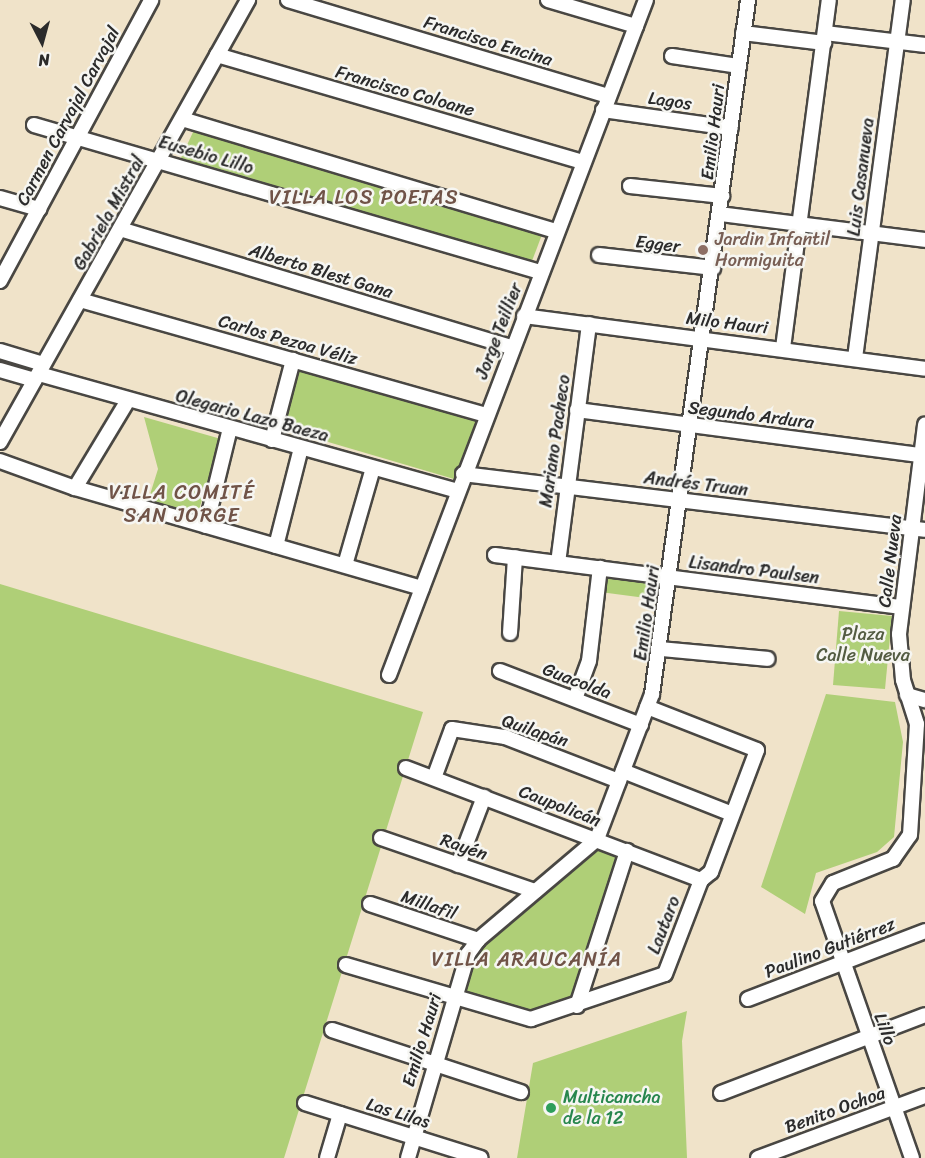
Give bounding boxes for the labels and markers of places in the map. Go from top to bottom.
place label: Jardin Infantil Hormiguita [715,229,830,272]
marker: Jardin Infantil Hormiguita [696,243,710,257]
place label: Multicancha de la 12 [563,1087,660,1130]
marker: Multicancha de la 12 [544,1101,558,1115]

